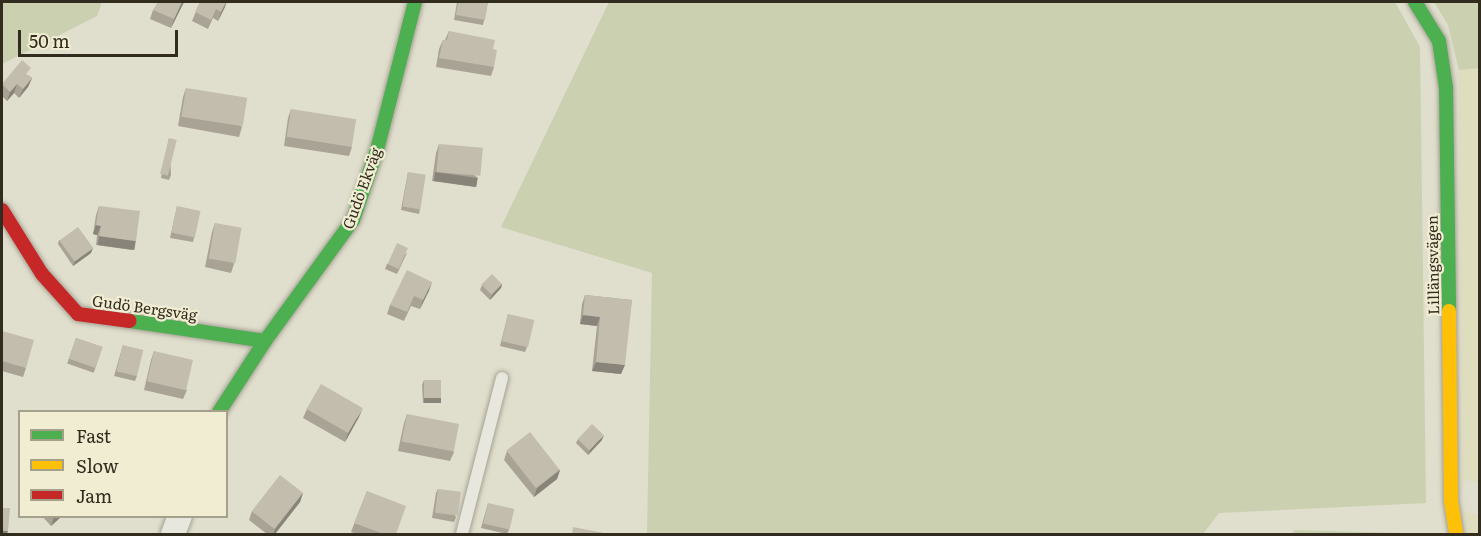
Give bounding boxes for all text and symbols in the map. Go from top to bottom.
scale bar [21,18,182,56]
text: 50 m [29,27,70,54]
street label: Gudö Ekväg [338,145,384,231]
street label: Lillängsvägen [1422,215,1442,315]
street label: Gudö Bergsväg [91,291,199,323]
legend [18,410,228,518]
text: Fast [76,422,111,449]
text: Slow [76,452,118,479]
text: Jam [76,482,112,509]

